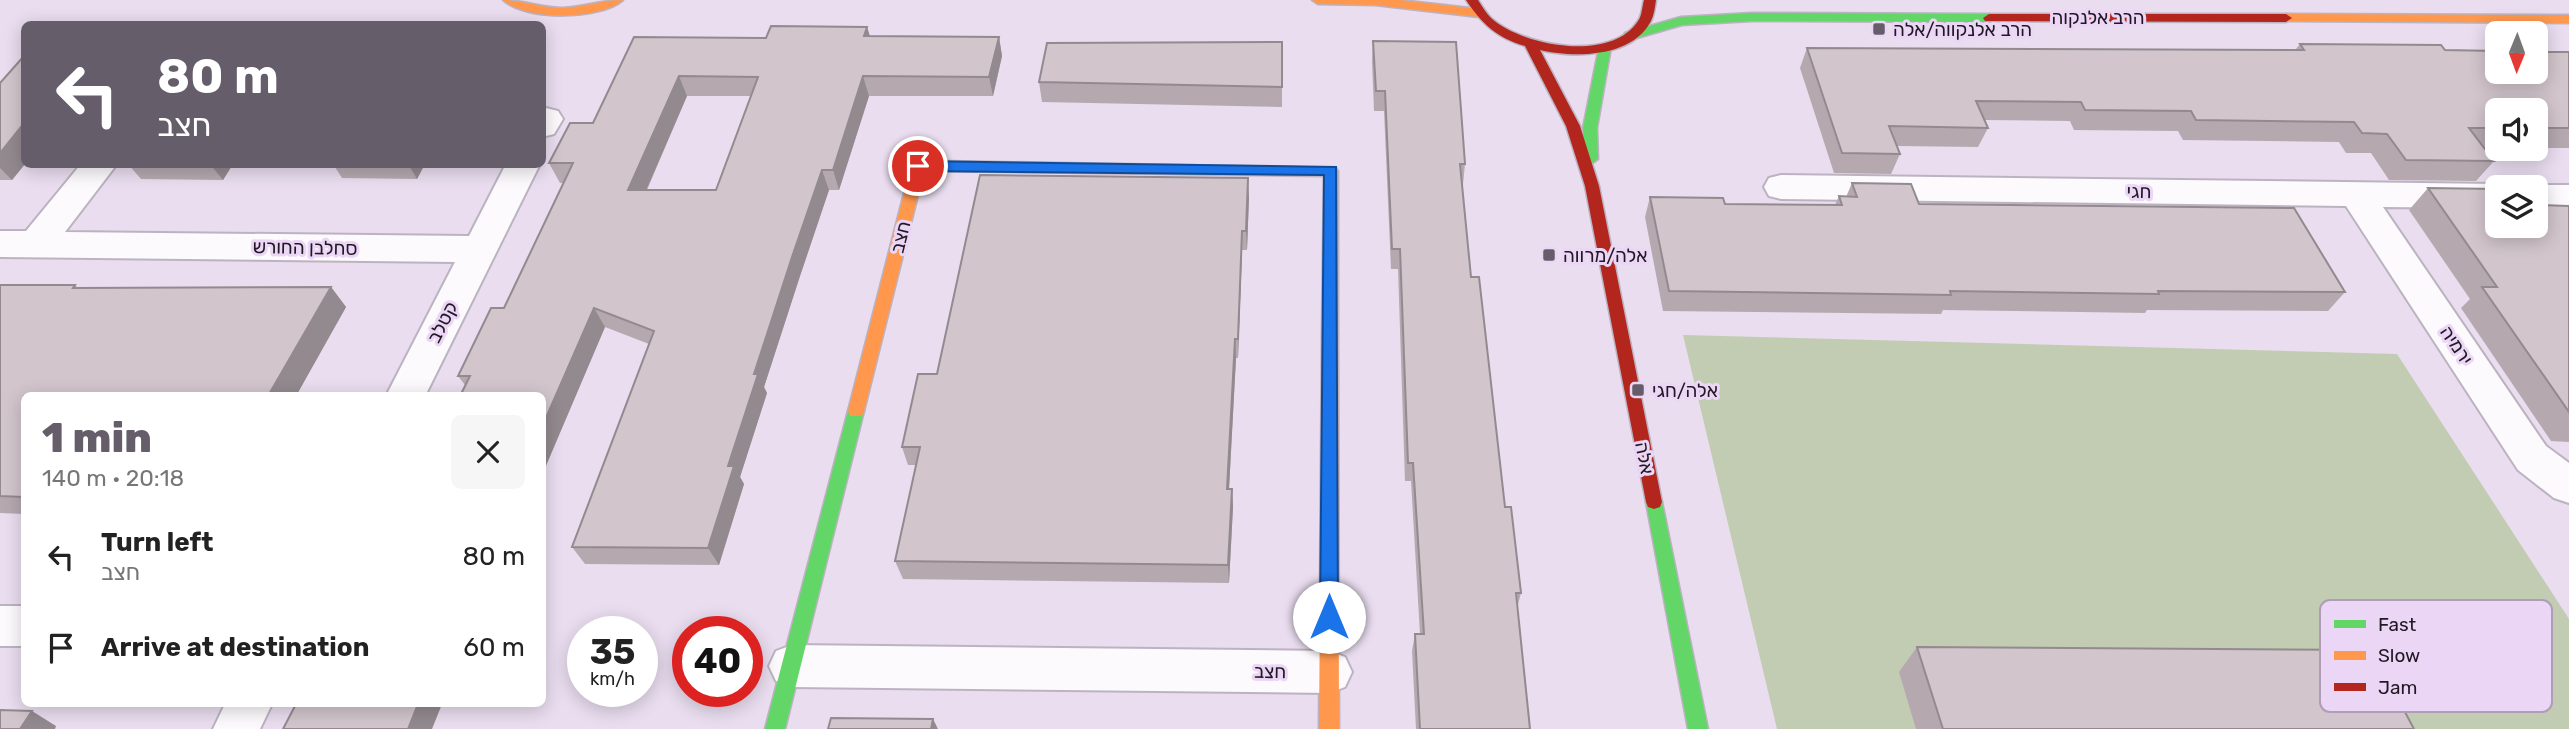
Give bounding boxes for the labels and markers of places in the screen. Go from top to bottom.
place label: הרב אלנקווה/אלה [1893,18,2032,41]
marker: הרב אלנקווה/אלה [1871,21,1887,37]
pin [888,136,948,196]
place label: אלה/מרווה [1563,244,1647,267]
marker: אלה/מרווה [1541,247,1557,263]
place label: אלה/חגי [1652,379,1718,402]
marker: אלה/חגי [1630,382,1646,398]

